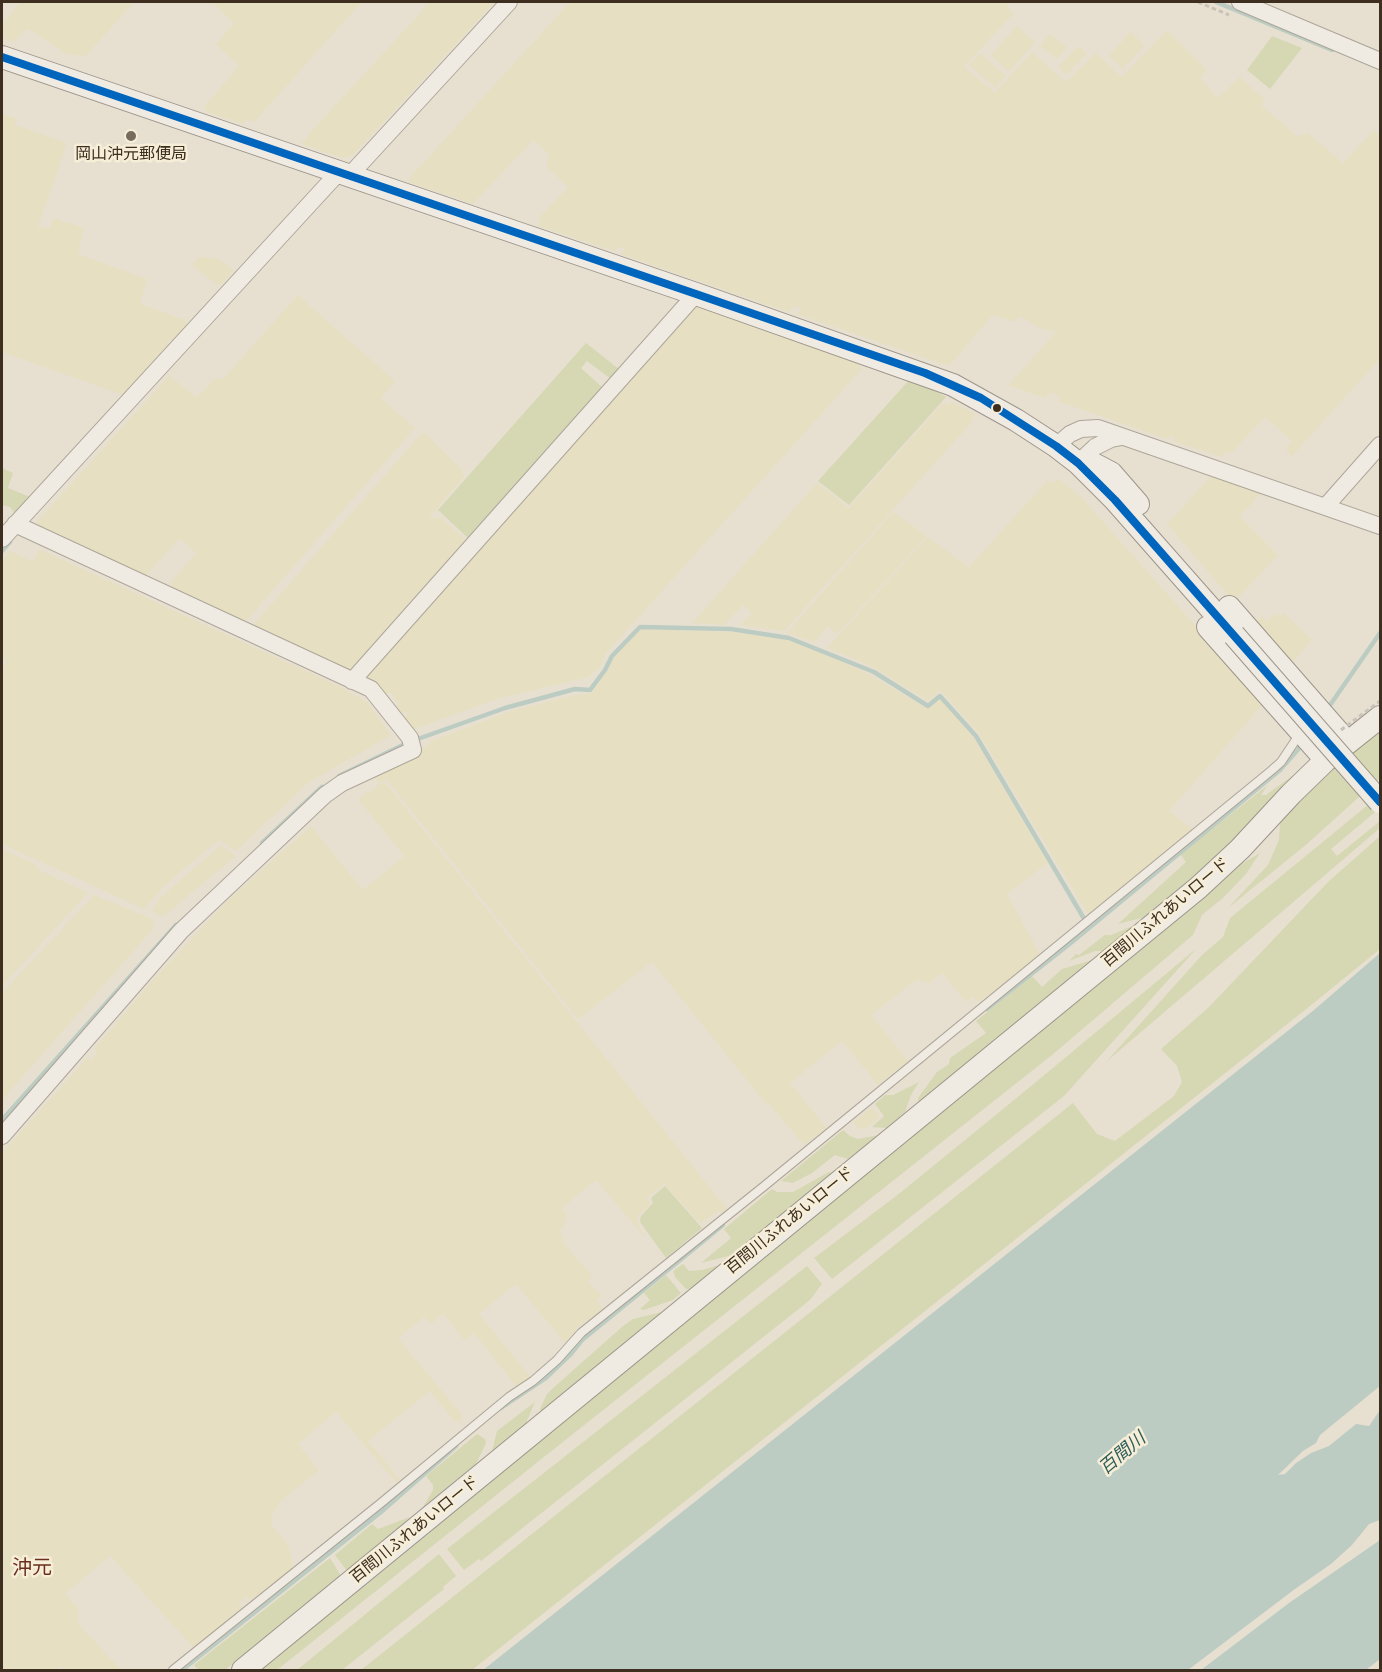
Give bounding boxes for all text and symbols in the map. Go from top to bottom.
marker: 岡山沖元郵便局 [124,129,138,143]
place label: 岡山沖元郵便局 [75,145,187,165]
unlabelled marker [991,402,1003,414]
street label: 百間川ふれあいロード [1099,854,1233,972]
street label: 百間川ふれあいロード [722,1163,858,1279]
water label: 百間川 [1095,1428,1151,1480]
street label: 百間川ふれあいロード [347,1472,483,1588]
district label: 沖元 [12,1557,52,1581]

